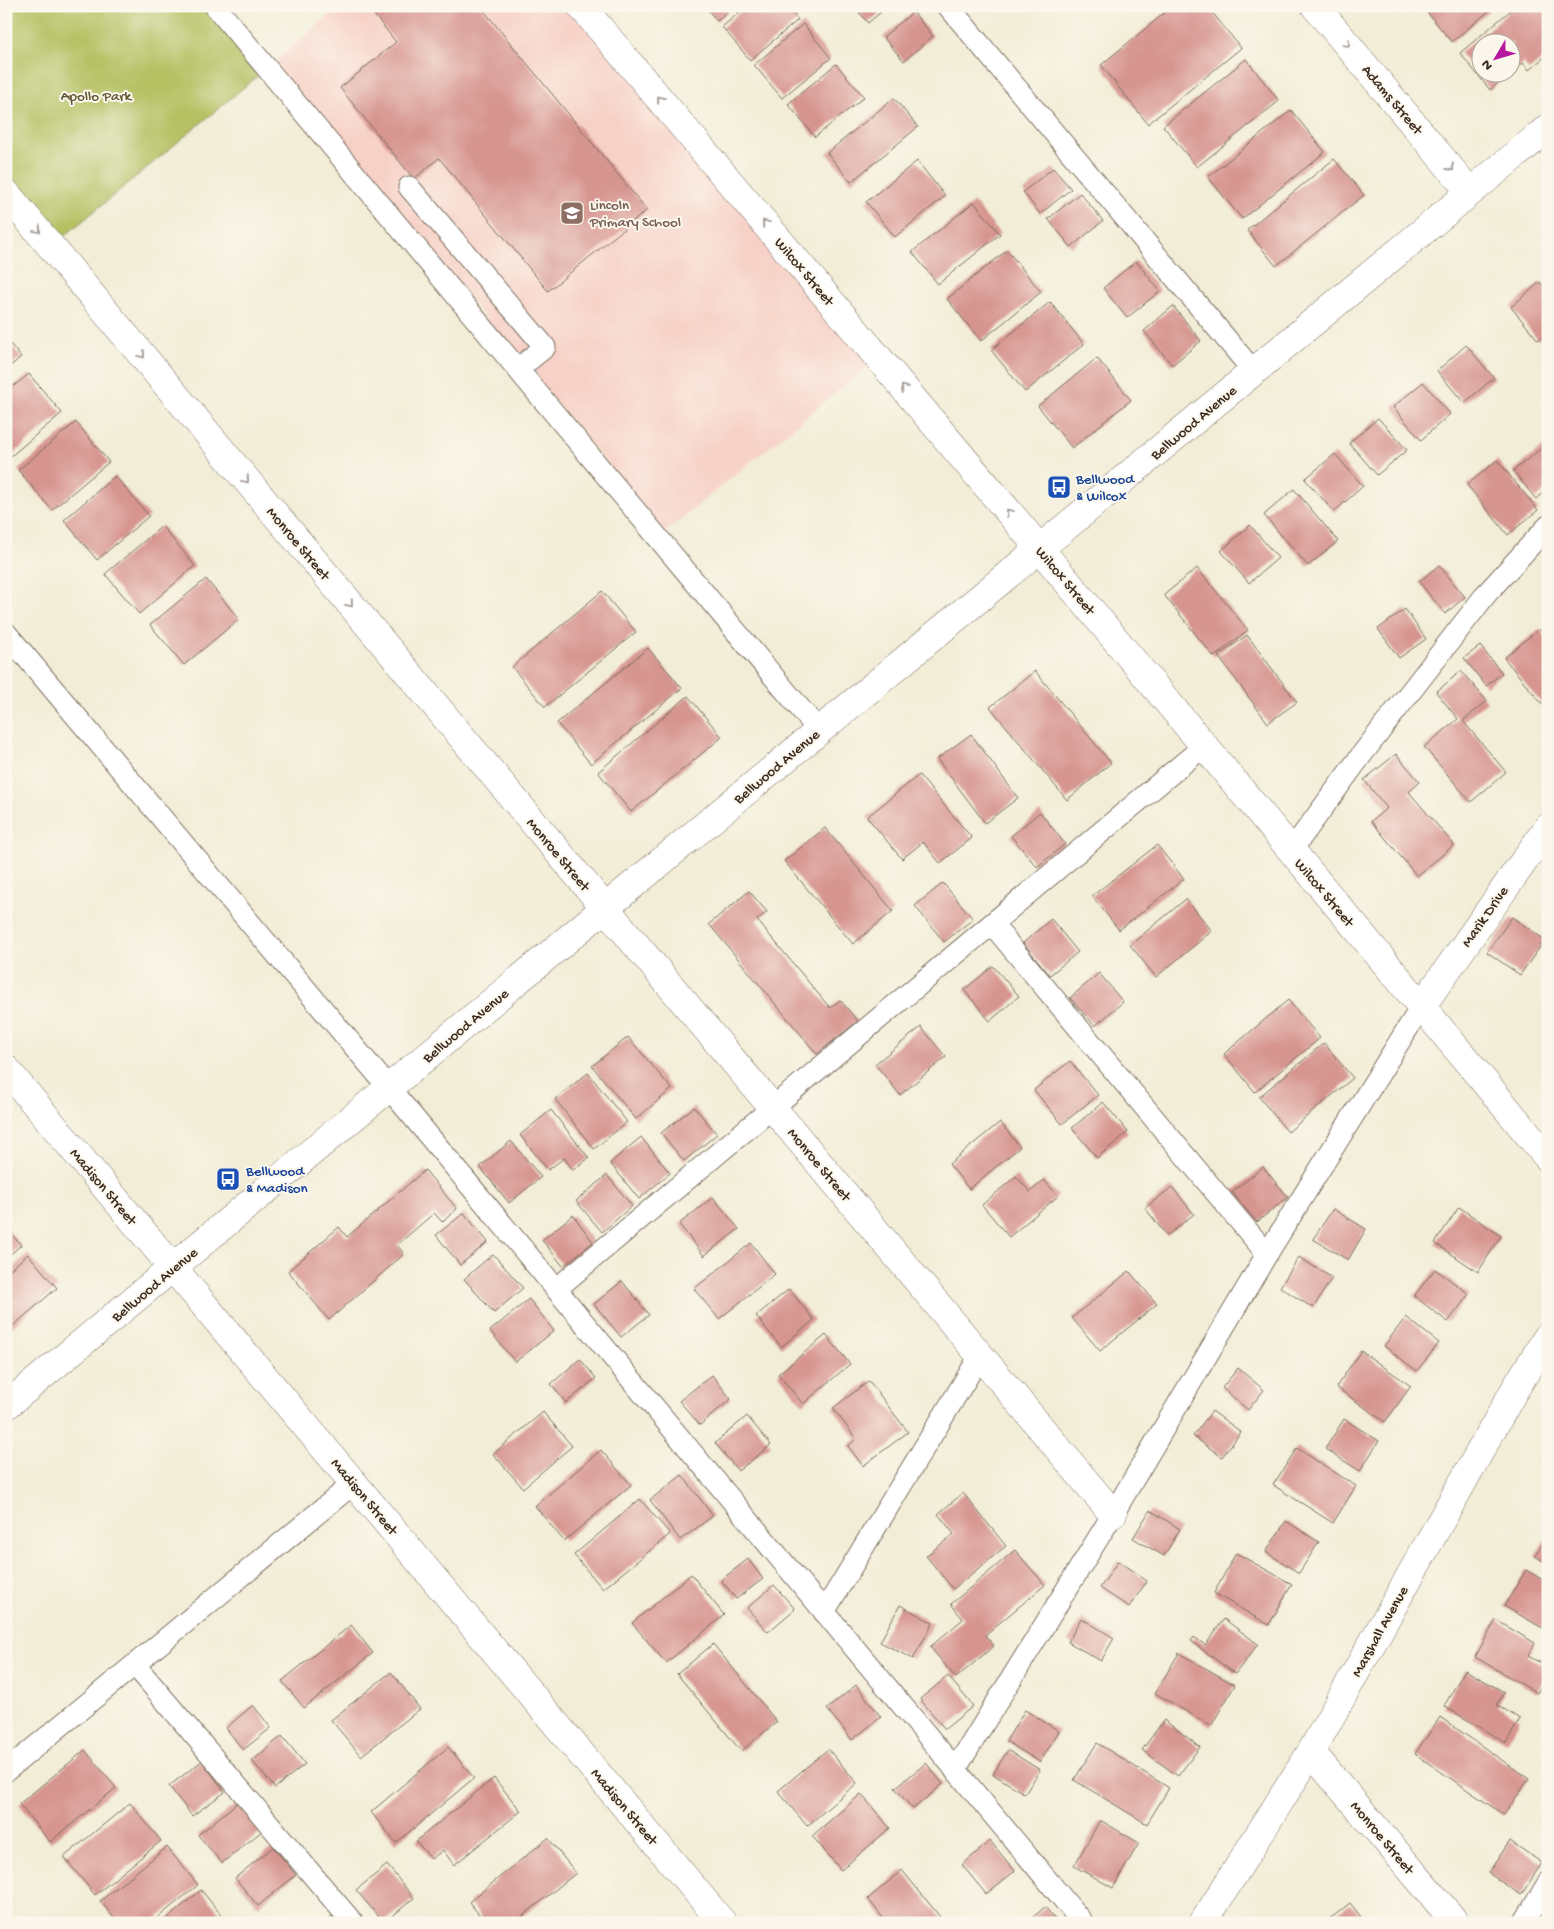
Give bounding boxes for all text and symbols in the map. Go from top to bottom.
north arrow [1472,32,1522,82]
one-way arrow [1341,38,1350,47]
text: N [1478,56,1497,73]
street label: Adams Street [1357,62,1427,140]
park label: Apollo Park [61,88,133,106]
one-way arrow [656,96,665,105]
one-way arrow [1445,163,1454,172]
place label: Lincoln Primary School [589,197,681,232]
school or university icon: Lincoln Primary School [559,200,585,226]
one-way arrow [762,220,771,229]
one-way arrow [32,225,41,234]
street label: Wilcox Street [770,234,838,312]
one-way arrow [136,349,144,358]
street label: Bellwood Avenue [1147,382,1241,465]
one-way arrow [900,384,909,393]
place label: Bellwood & Wilcox [1075,471,1135,506]
one-way arrow [241,474,250,483]
bus stop icon: Bellwood & Wilcox [1046,474,1072,500]
street label: Monroe Street [262,504,334,586]
one-way arrow [1005,508,1014,517]
street label: Wilcox Street [1031,543,1099,621]
one-way arrow [345,598,353,607]
street label: Bellwood Avenue [730,726,824,809]
street label: Monroe Street [522,815,594,897]
street label: Wilcox Street [1290,855,1358,933]
street label: Marik Drive [1458,883,1513,951]
street label: Bellwood Avenue [419,985,513,1068]
street label: Monroe Street [783,1125,855,1207]
street label: Madison Street [65,1145,141,1231]
place label: Bellwood & Madison [245,1163,308,1198]
bus stop icon: Bellwood & Madison [215,1166,241,1192]
street label: Bellwood Avenue [108,1244,202,1327]
street label: Madison Street [326,1455,402,1541]
street label: Marshall Avenue [1348,1583,1413,1681]
street label: Madison Street [586,1765,662,1851]
street label: Monroe Street [1346,1798,1418,1880]

